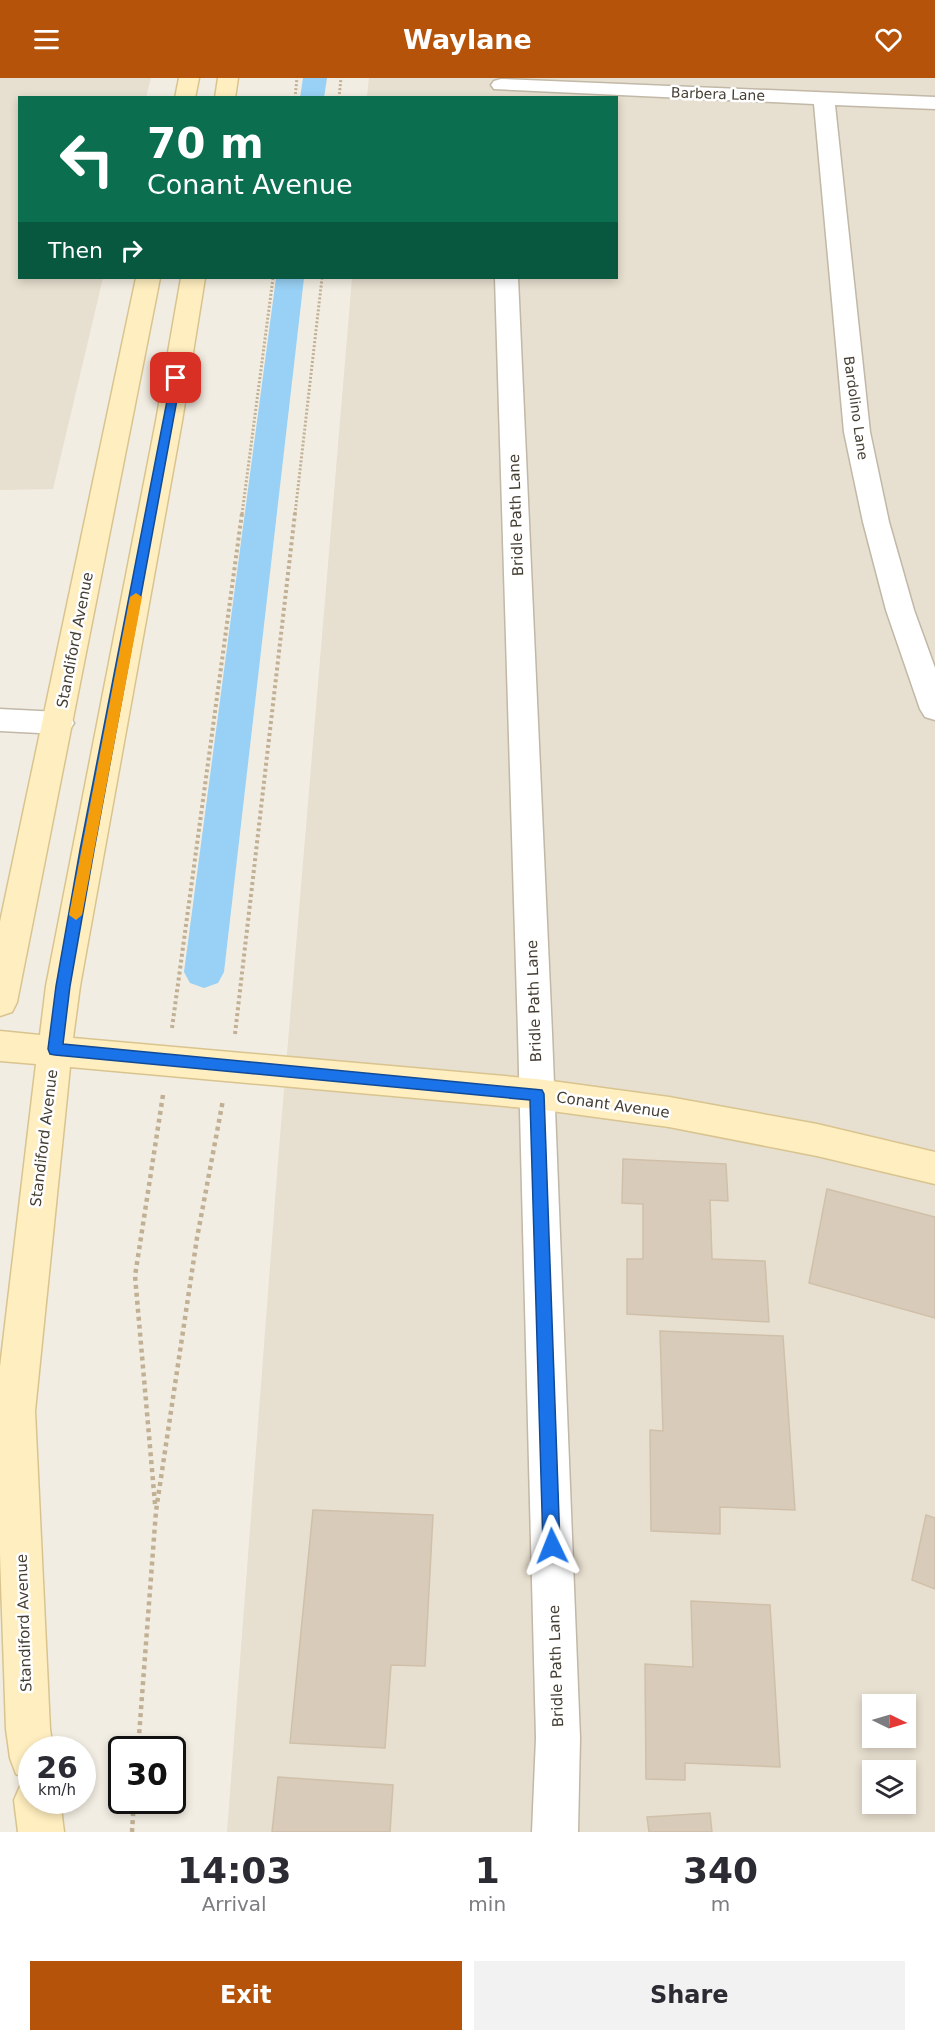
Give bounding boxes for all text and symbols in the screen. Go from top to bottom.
icon: menu [30,23,63,56]
icon: heart [872,23,905,56]
text: Waylane [403,24,532,55]
street label: Barbera Lane [671,84,765,104]
text: 70 m [147,119,264,168]
icon: left [48,120,126,198]
text: Conant Avenue [147,169,353,200]
icon: right [115,234,148,267]
text: Then [48,238,103,263]
pin [150,352,201,403]
street label: Bardolino Lane [841,355,871,461]
icon: arrive [159,361,192,394]
street label: Bridle Path Lane [505,454,527,576]
street label: Standiford Avenue [53,570,97,710]
street label: Bridle Path Lane [523,940,545,1062]
street label: Standiford Avenue [27,1068,61,1208]
street label: Conant Avenue [555,1088,671,1122]
position arrow [520,1514,584,1578]
street label: Standiford Avenue [13,1554,35,1692]
street label: Bridle Path Lane [545,1605,567,1727]
north arrow [862,1694,916,1748]
map controls [862,1694,916,1814]
speed limit sign: 30 [108,1736,186,1814]
text: 26 [36,1750,78,1785]
button: layers [862,1760,916,1814]
text: km/h [38,1781,76,1799]
text: 14:03 [177,1850,291,1891]
text: 1 [475,1850,500,1891]
text: 340 [683,1850,758,1891]
text: Arrival [202,1892,267,1916]
text: min [468,1892,506,1916]
text: m [711,1892,730,1916]
button: Exit [30,1961,462,2030]
button: Share [474,1961,905,2030]

